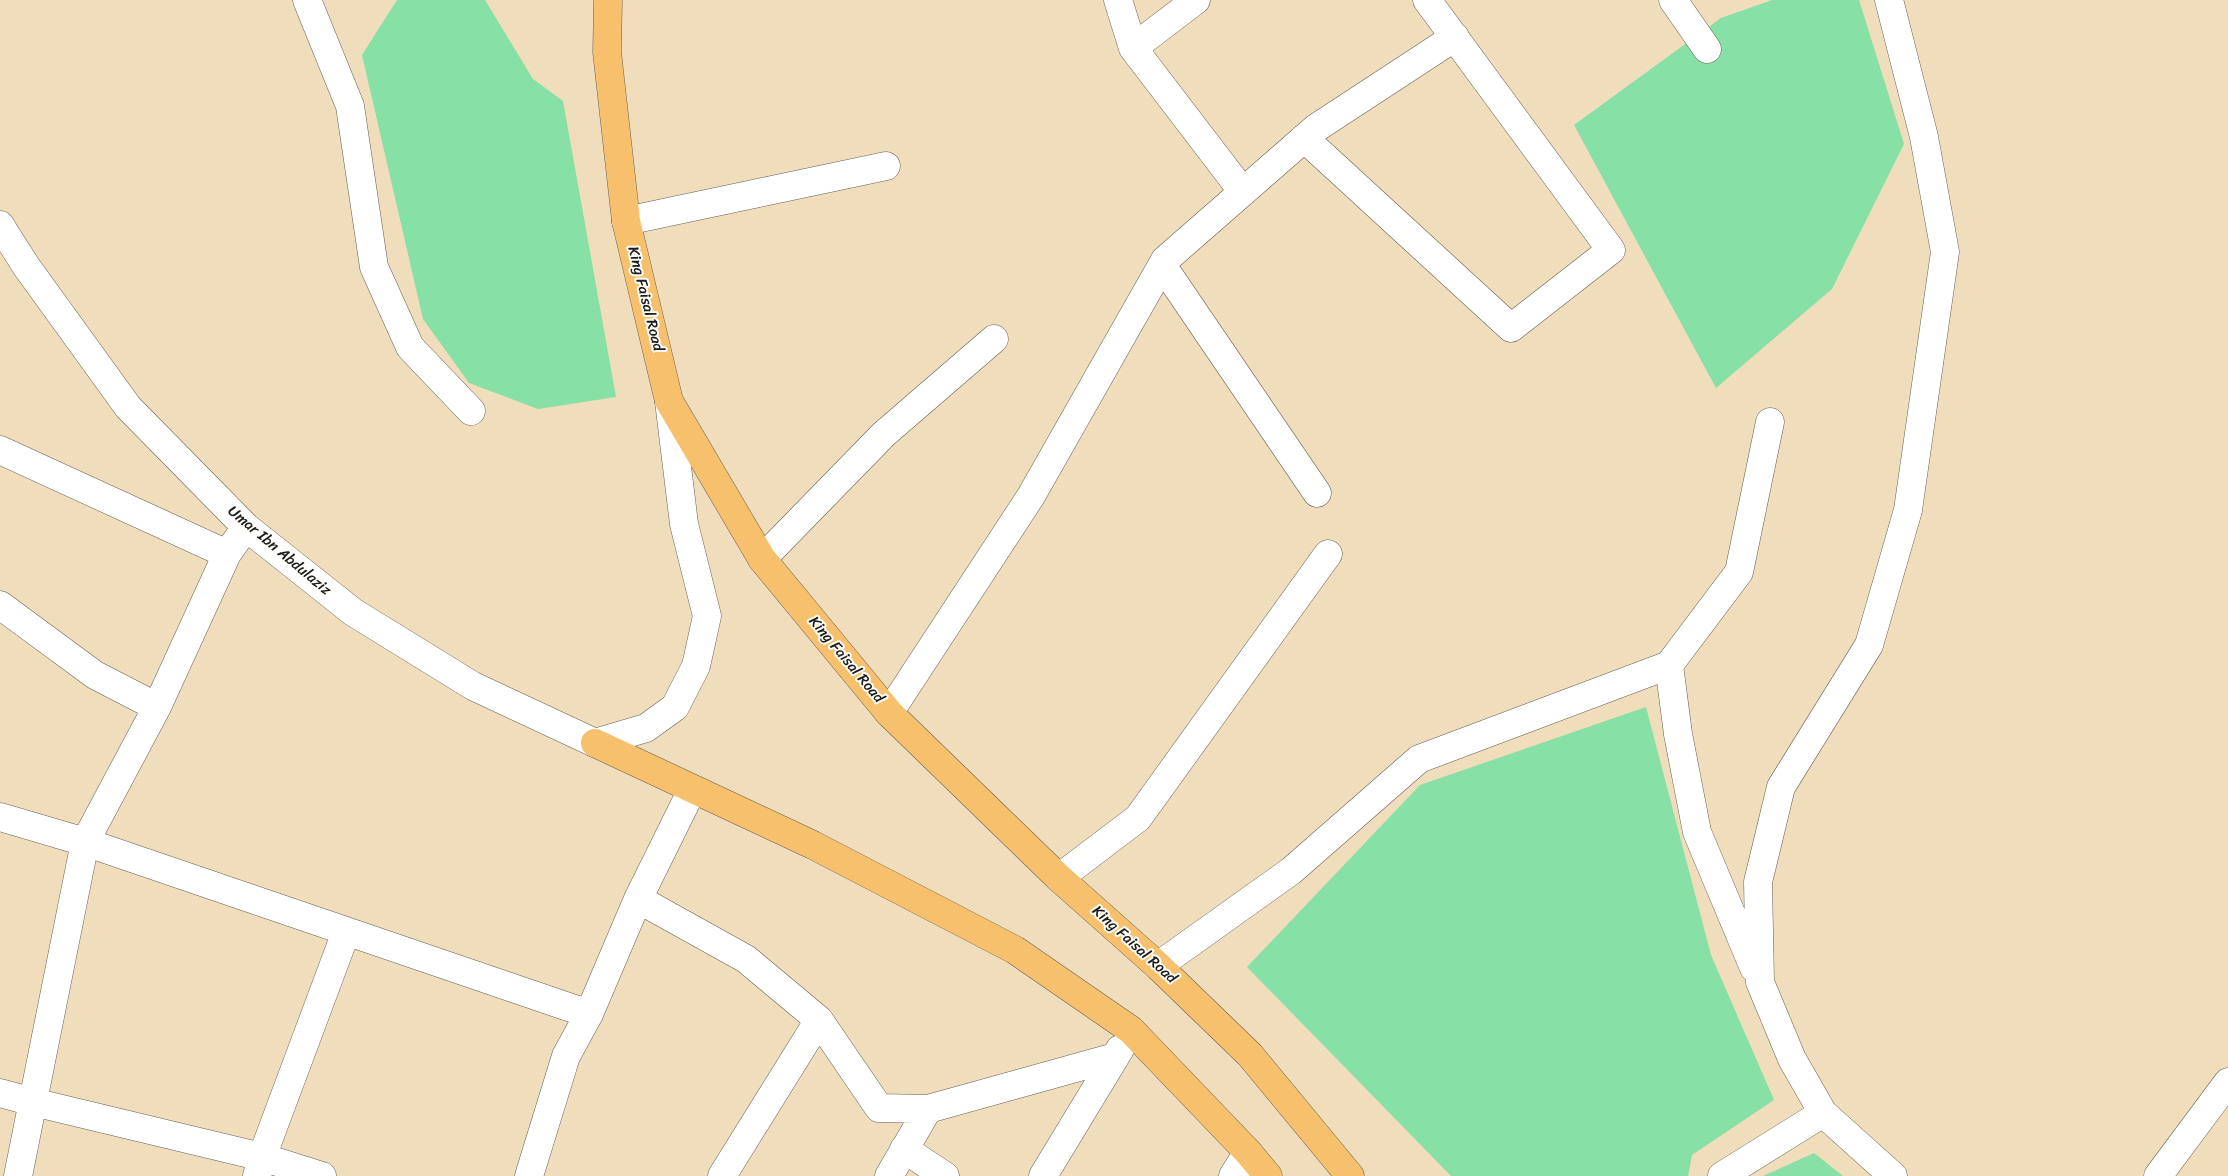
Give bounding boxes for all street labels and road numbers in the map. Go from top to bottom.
street label: King Faisal Road [623,245,667,353]
street label: Umar Ibn Abdulaziz [224,503,334,599]
street label: King Faisal Road [805,613,887,707]
street label: King Faisal Road [1088,902,1180,988]

